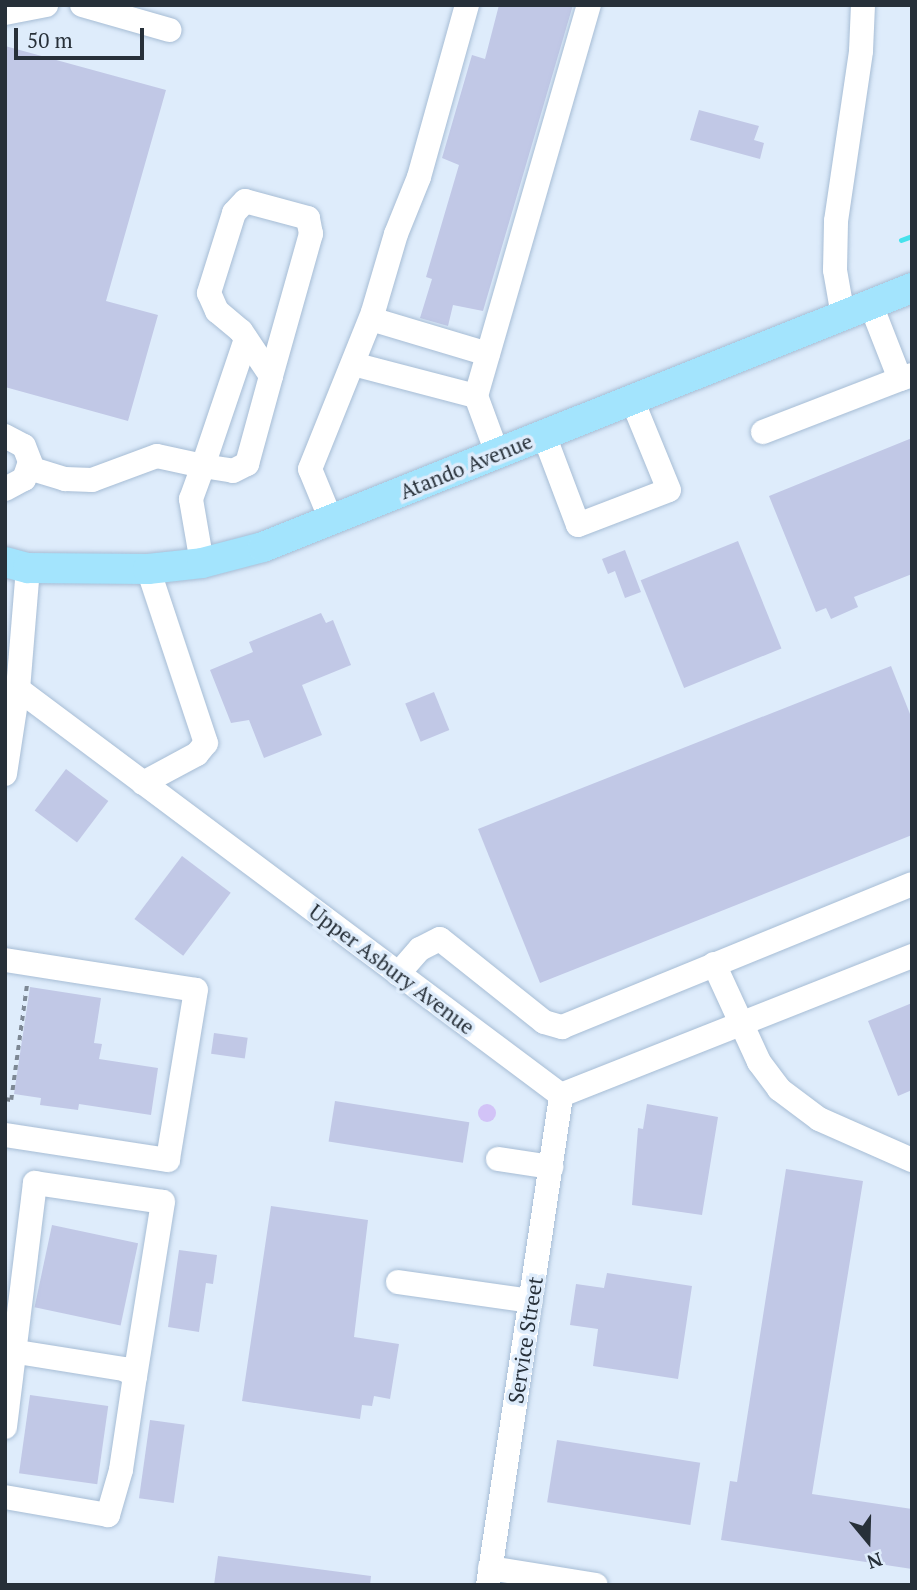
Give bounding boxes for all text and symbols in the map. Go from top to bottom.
scale bar [18,14,147,58]
text: 50 m [27,26,73,54]
street label: Atando Avenue [396,428,536,504]
street label: Upper Asbury Avenue [304,898,480,1040]
street label: Service Street [503,1275,547,1405]
north arrow [833,1506,903,1576]
text: N [864,1547,886,1575]

